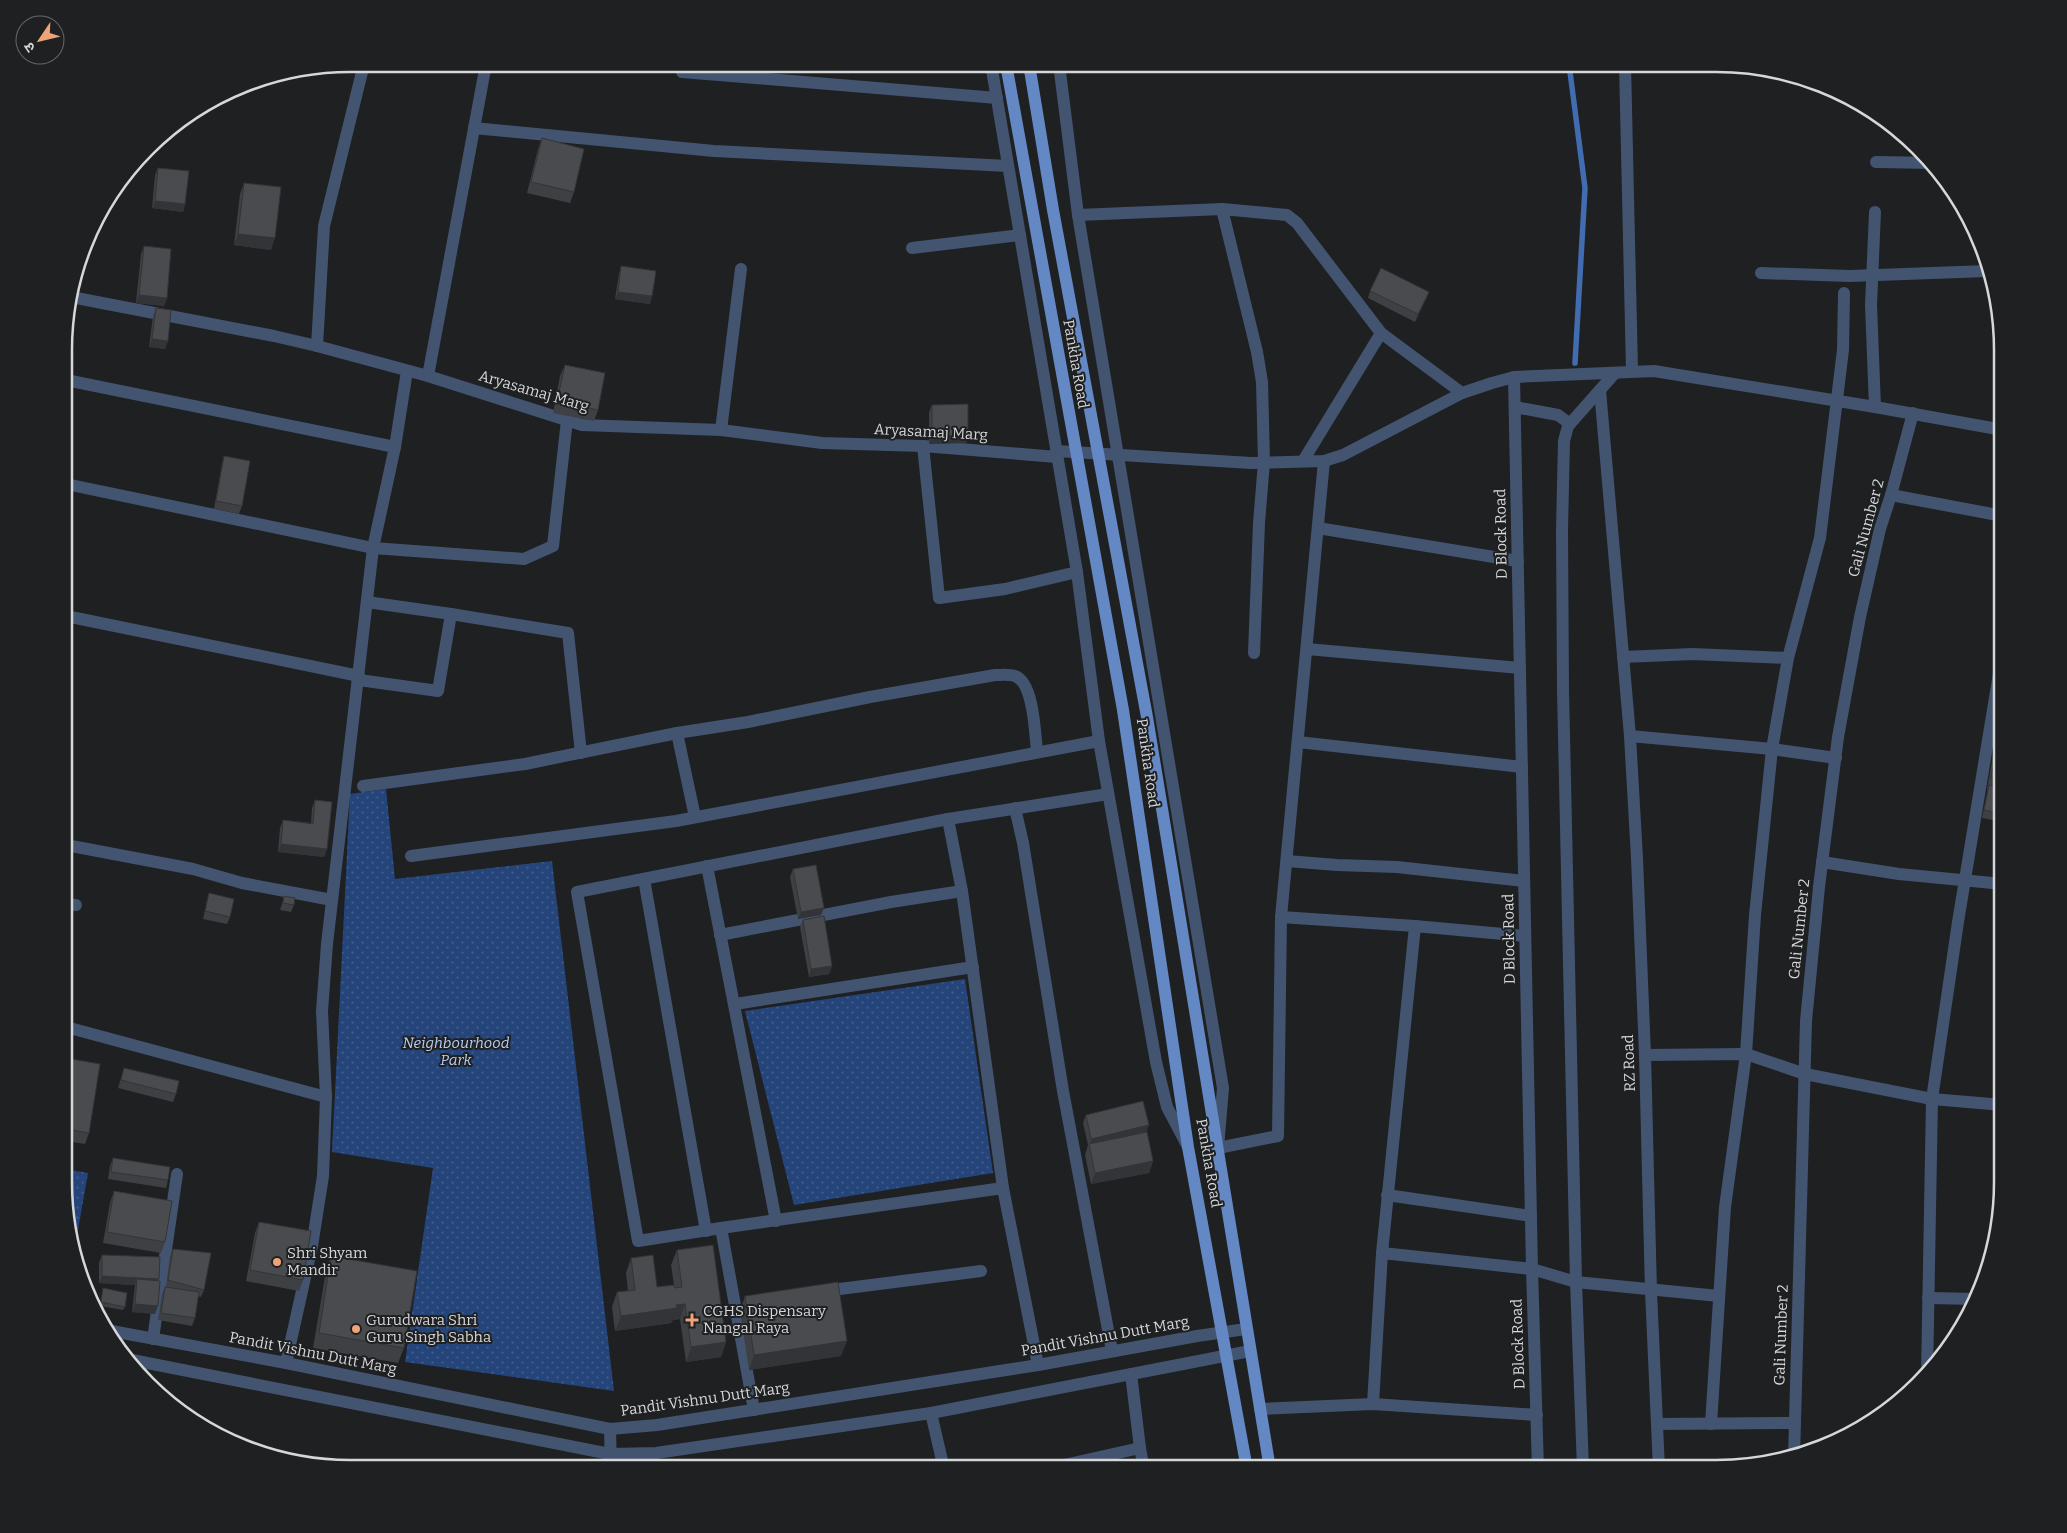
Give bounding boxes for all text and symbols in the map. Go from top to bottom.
north arrow [15,15,65,65]
text: उ [20,38,39,55]
street label: Pankha Road [1059,318,1093,410]
street label: Aryasamaj Marg [477,367,591,415]
street label: Aryasamaj Marg [874,420,988,444]
street label: Gali Number 2 [1844,477,1888,579]
street label: D Block Road [1491,489,1511,579]
street label: Pankha Road [1133,717,1163,809]
street label: Gali Number 2 [1785,878,1813,980]
street label: D Block Road [1499,894,1519,984]
park label: Neighbourhood Park [402,1034,510,1069]
street label: RZ Road [1619,1034,1639,1092]
street label: Pankha Road [1192,1117,1226,1209]
place label: Shri Shyam Mandir [287,1244,368,1279]
marker: Shri Shyam Mandir [271,1256,283,1268]
street label: Gali Number 2 [1770,1284,1792,1386]
street label: D Block Road [1507,1298,1529,1389]
place label: CGHS Dispensary Nangal Raya [703,1302,826,1337]
place label: Gurudwara Shri Guru Singh Sabha [366,1311,491,1346]
street label: Pandit Vishnu Dutt Marg [1020,1312,1190,1360]
marker: CGHS Dispensary Nangal Raya [685,1313,699,1327]
marker: Gurudwara Shri Guru Singh Sabha [350,1323,362,1335]
street label: Pandit Vishnu Dutt Marg [228,1328,398,1378]
street label: Pandit Vishnu Dutt Marg [619,1378,791,1420]

